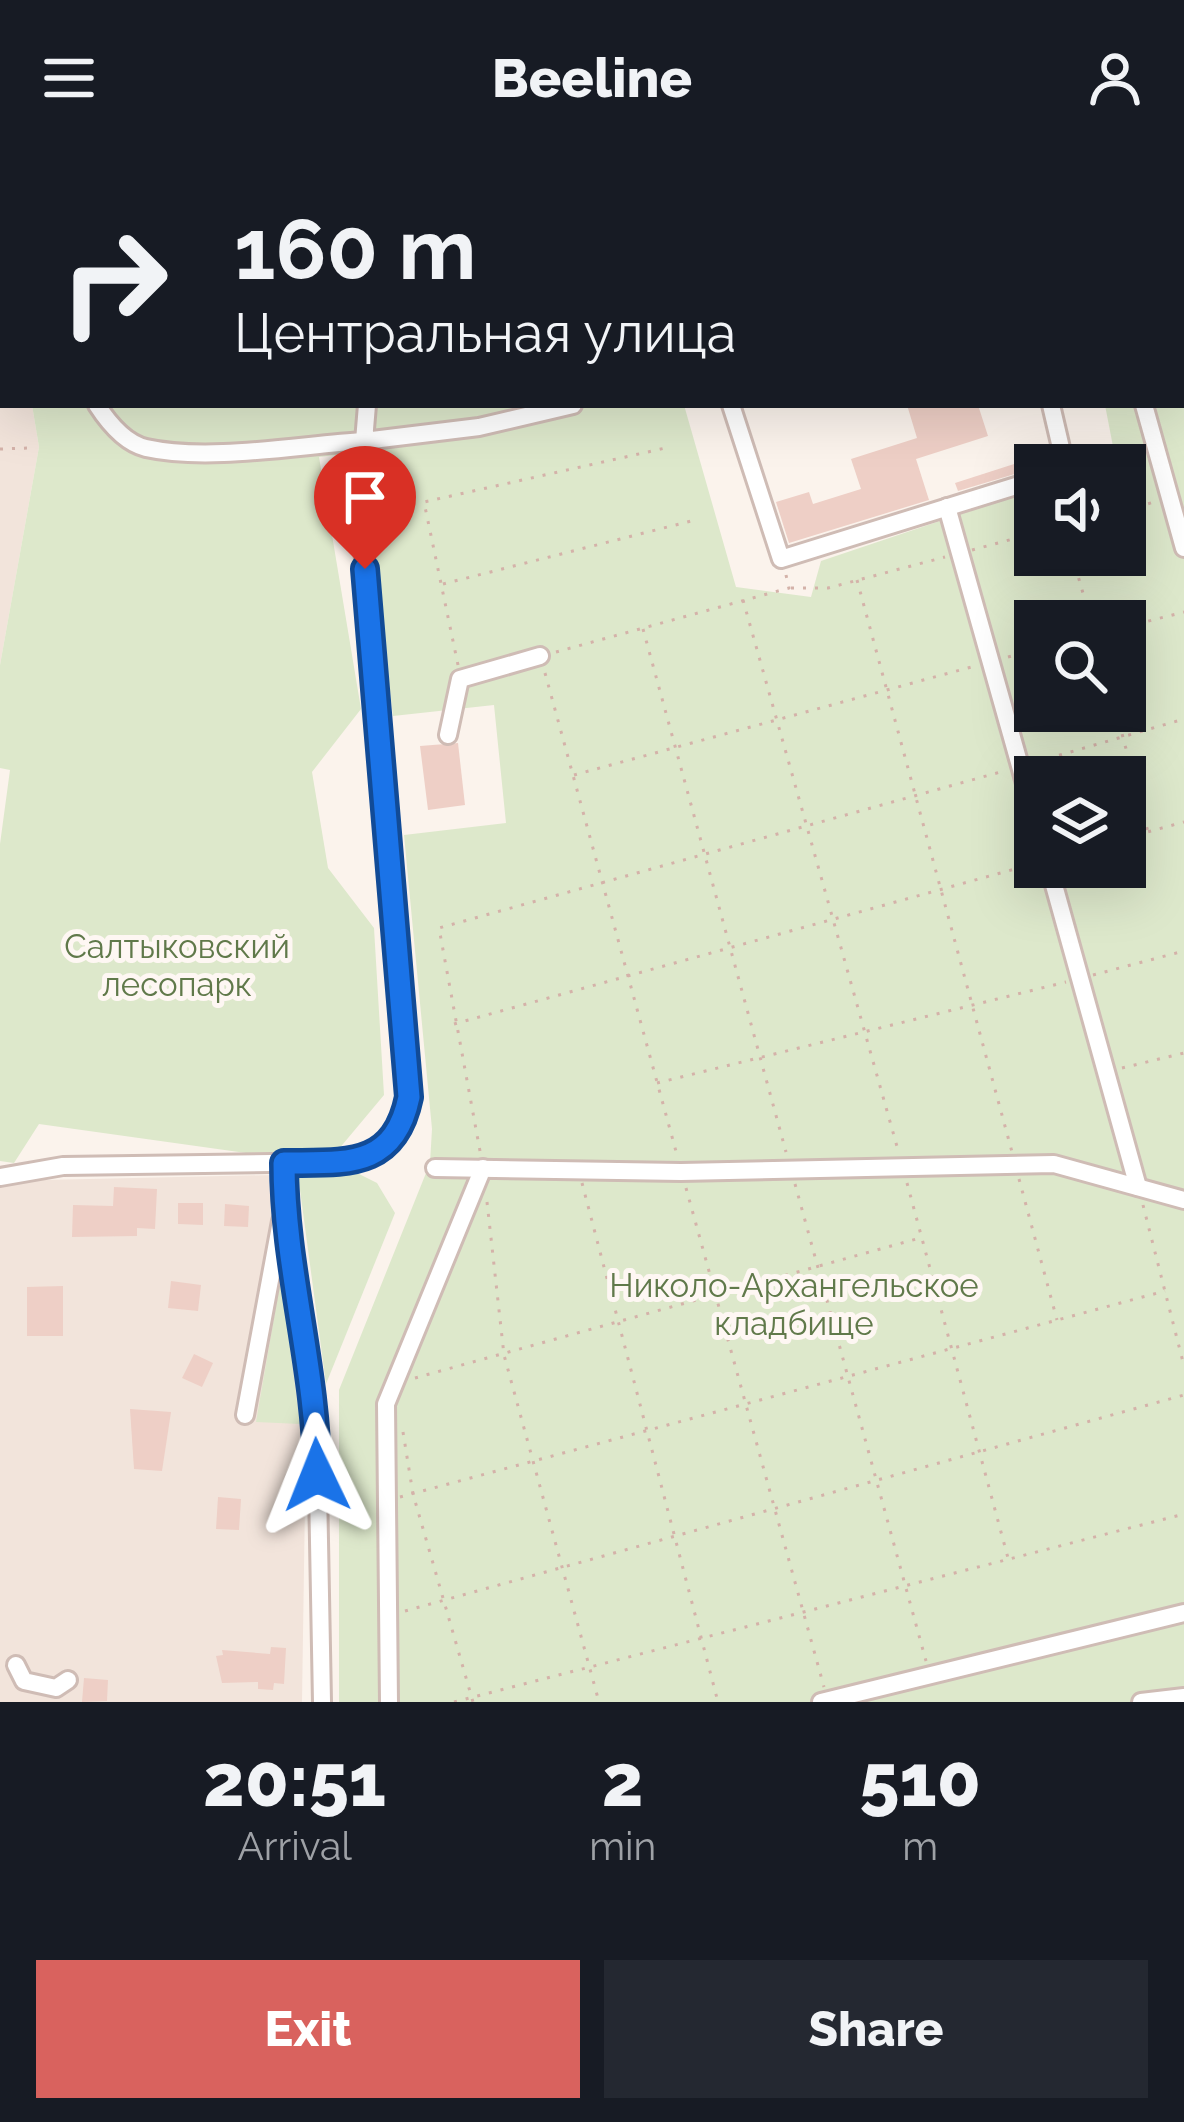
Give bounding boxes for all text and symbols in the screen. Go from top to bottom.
icon: menu [36,45,102,111]
icon: person [1082,45,1148,111]
text: Beeline [492,46,692,110]
text: 160 m [234,200,476,299]
icon: right [36,204,192,360]
text: Центральная улица [234,301,736,365]
map controls [1014,444,1146,888]
button: sound [1014,444,1146,576]
pin [314,446,416,569]
icon: arrive [332,464,398,530]
button: search [1014,600,1146,732]
button: layers [1014,756,1146,888]
park label: Салтыковский лесопарк [64,927,290,1004]
park label: Николо-Архангельское кладбище [609,1266,979,1343]
position arrow [254,1412,380,1538]
text: 20:51 [203,1738,386,1823]
text: 2 [602,1738,644,1823]
text: 510 [859,1738,981,1823]
text: Arrival [237,1823,352,1869]
text: min [589,1823,656,1869]
text: m [902,1823,938,1869]
button: Exit [36,1960,580,2098]
button: Share [604,1960,1148,2098]

